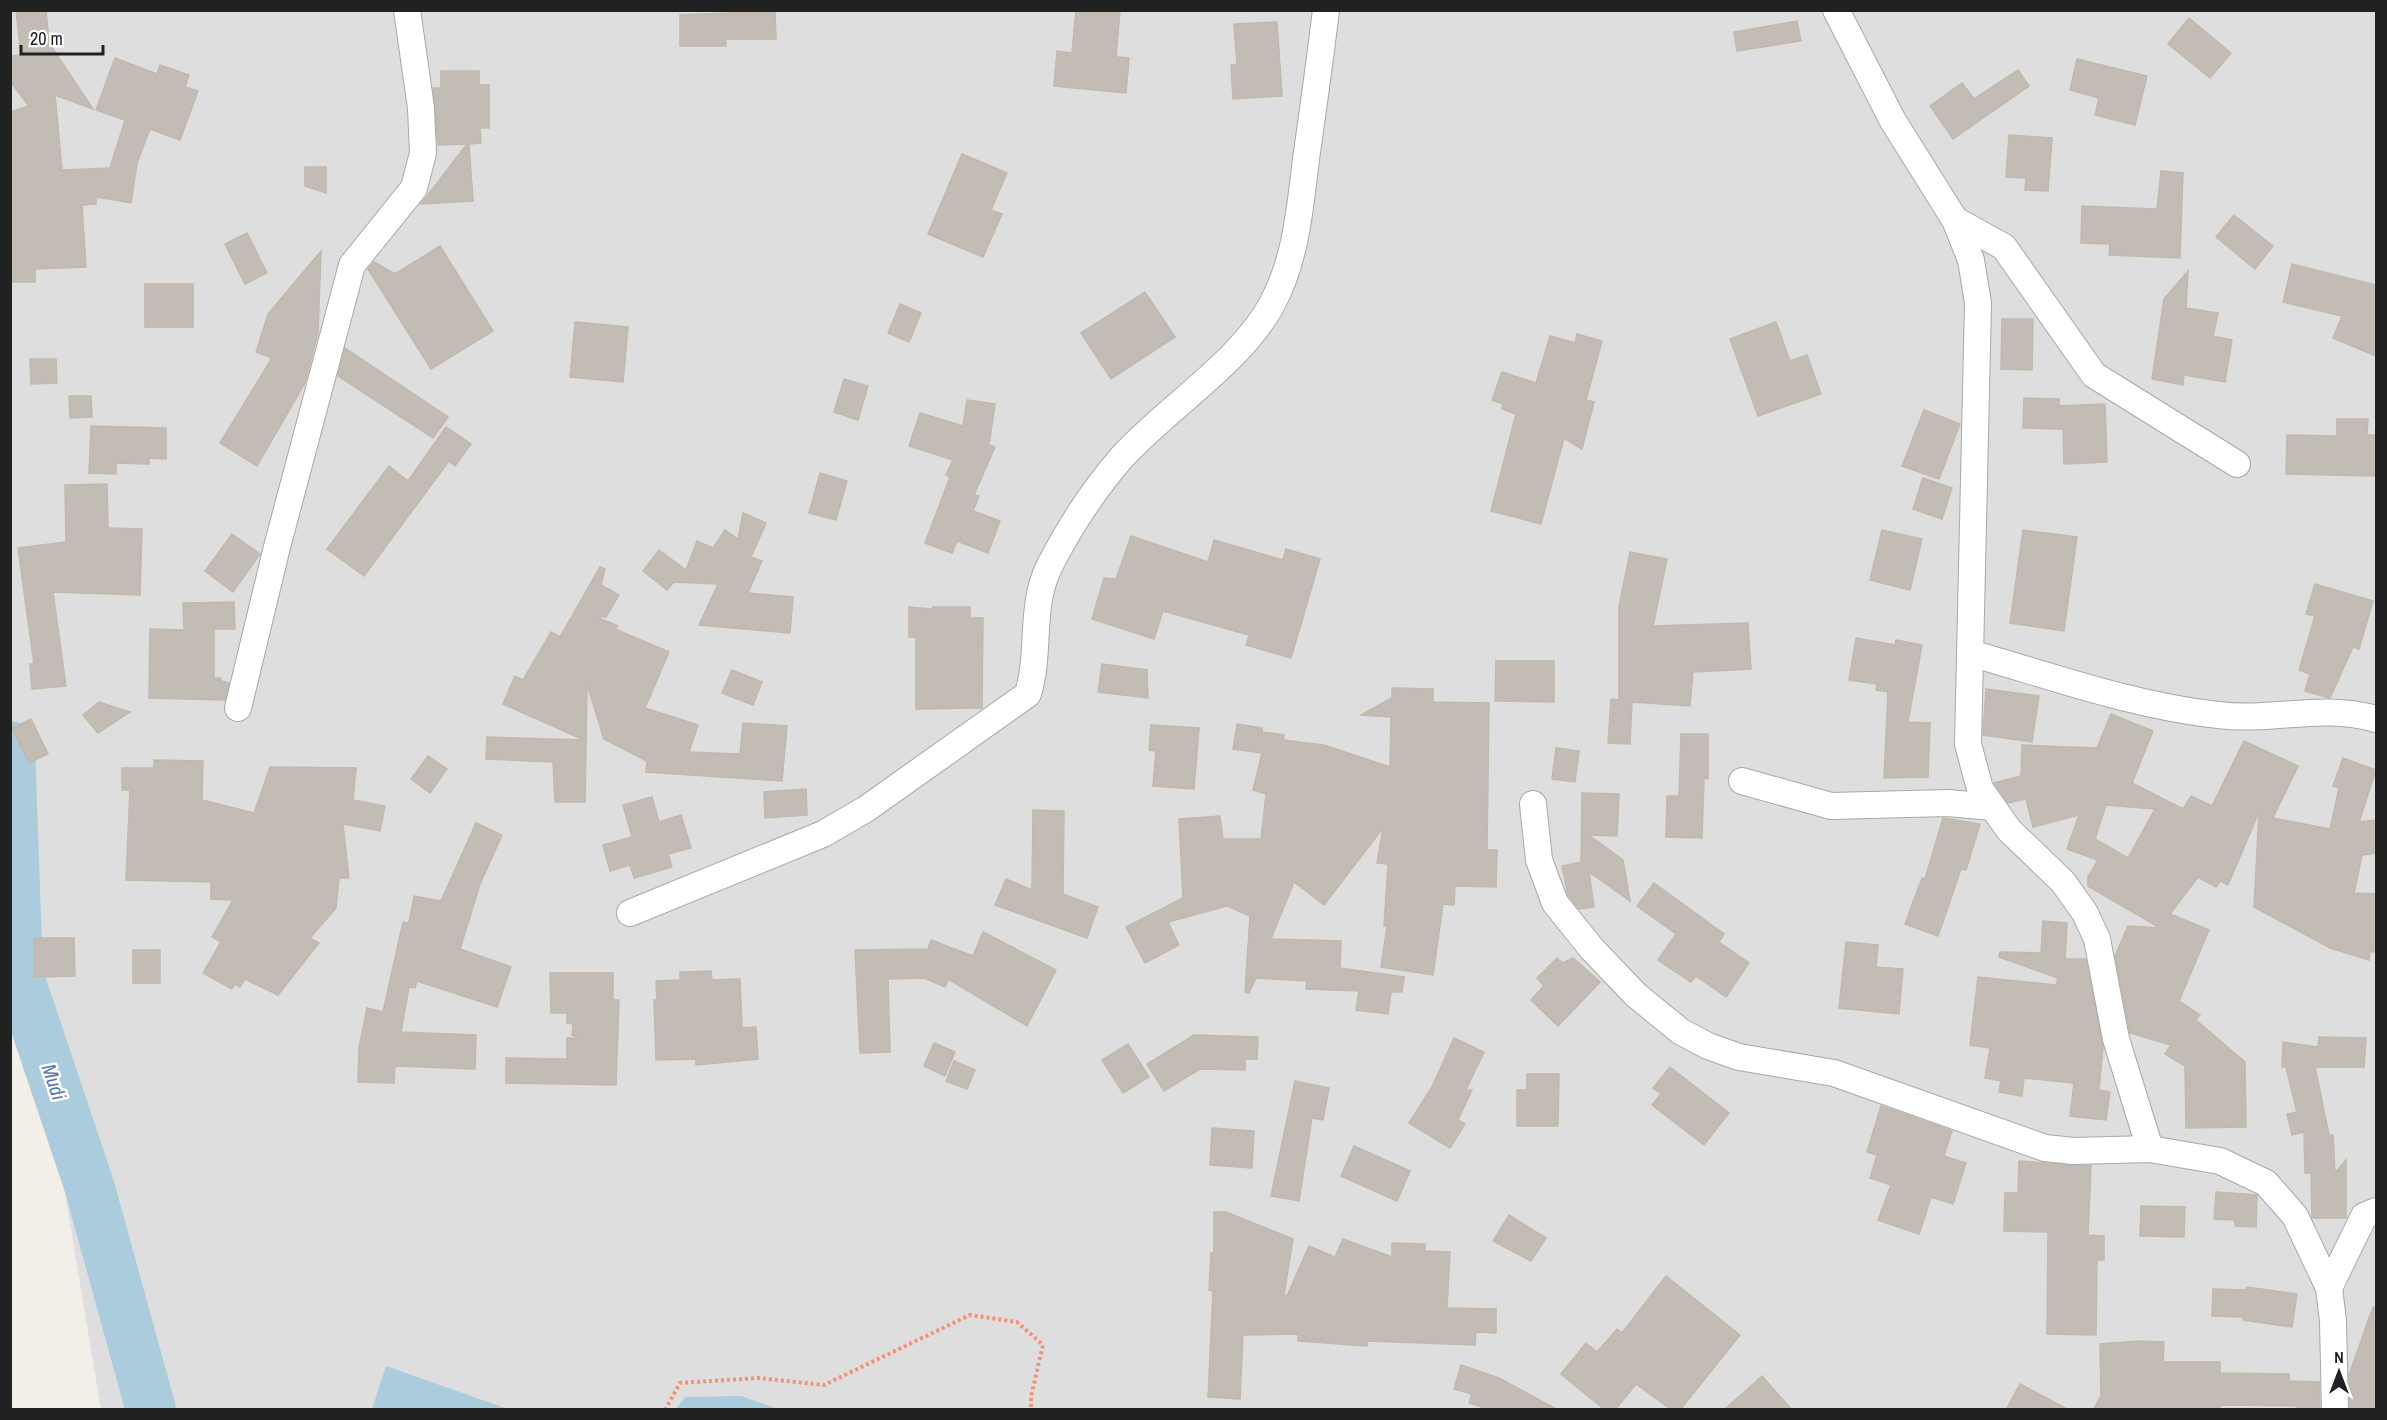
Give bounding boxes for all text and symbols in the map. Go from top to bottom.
scale bar [21,18,104,56]
text: 20 m [30,26,63,51]
water label: Mudi [36,1060,73,1104]
north arrow [2309,1342,2369,1402]
text: N [2334,1346,2344,1368]

